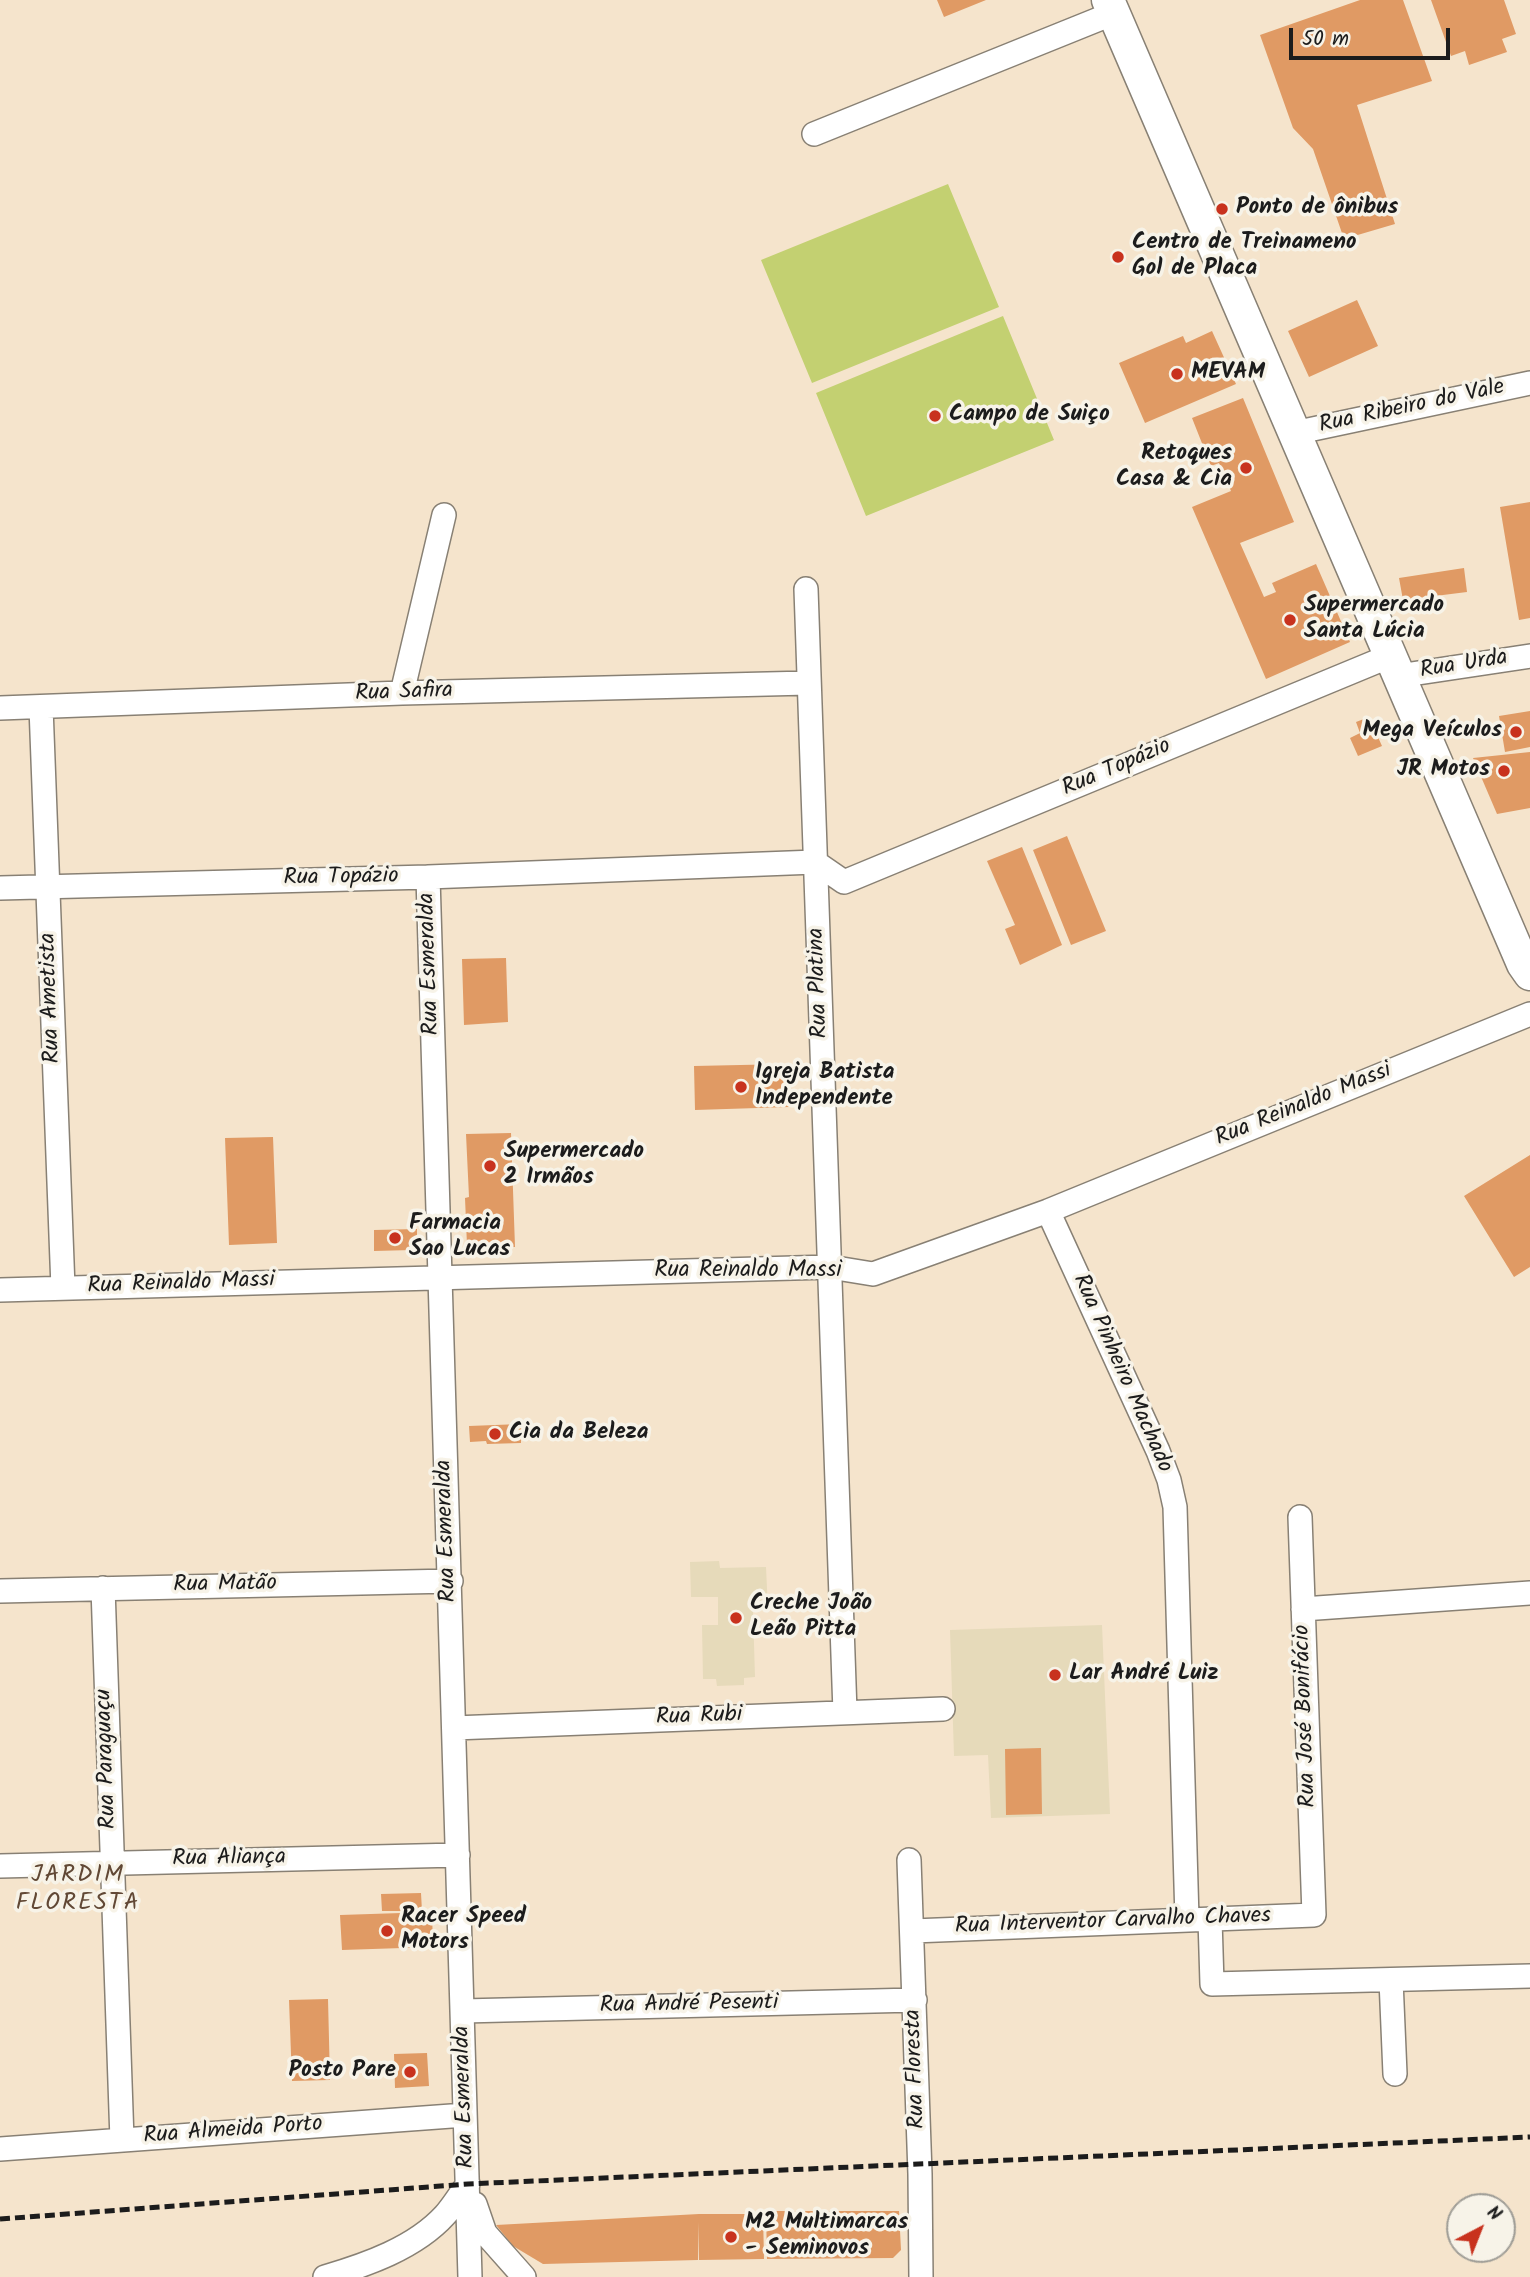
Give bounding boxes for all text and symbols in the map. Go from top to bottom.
scale bar [1292,14,1453,58]
text: 50 m [1302,23,1349,56]
place label: Ponto de ônibus [1236,195,1398,223]
marker: Ponto de ônibus [1214,201,1230,217]
place label: Centro de Treinameno Gol de Placa [1132,230,1356,284]
marker: Centro de Treinameno Gol de Placa [1110,249,1126,265]
place label: MEVAM [1191,360,1265,388]
marker: MEVAM [1169,366,1185,382]
street label: Rua Ribeiro do Vale [1317,375,1507,441]
place label: Campo de Suiço [949,402,1110,430]
marker: Campo de Suiço [927,408,943,424]
place label: Retoques Casa & Cia [1116,441,1232,495]
marker: Retoques Casa & Cia [1238,460,1254,476]
place label: Supermercado Santa Lúcia [1304,593,1444,647]
marker: Supermercado Santa Lúcia [1282,612,1298,628]
street label: Rua Urda [1418,645,1510,687]
street label: Rua Safira [355,678,453,710]
place label: Mega Veículos [1363,718,1502,746]
marker: Mega Veículos [1508,724,1524,740]
street label: Rua Topázio [1059,734,1175,804]
place label: JR Motos [1397,757,1490,785]
marker: JR Motos [1496,763,1512,779]
street label: Rua Topázio [283,864,399,894]
street label: Rua Esmeralda [415,892,447,1036]
street label: Rua Platina [804,927,836,1039]
street label: Rua Ametista [36,932,68,1064]
street label: Rua Reinaldo Massi [1212,1058,1396,1154]
place label: Igreja Batista Independente [755,1060,895,1114]
marker: Igreja Batista Independente [733,1079,749,1095]
place label: Supermercado 2 Irmãos [504,1139,644,1193]
marker: Supermercado 2 Irmãos [482,1158,498,1174]
place label: Farmacia Sao Lucas [409,1211,510,1265]
marker: Farmacia Sao Lucas [387,1230,403,1246]
street label: Rua Reinaldo Massi [654,1258,842,1286]
street label: Rua Reinaldo Massi [87,1268,275,1302]
street label: Rua Pinheiro Machado [1065,1270,1177,1478]
place label: Cia da Beleza [509,1420,648,1448]
marker: Cia da Beleza [487,1426,503,1442]
street label: Rua Esmeralda [432,1459,464,1603]
street label: Rua Matão [173,1571,277,1601]
place label: Creche João Leão Pitta [750,1591,872,1645]
marker: Creche João Leão Pitta [728,1610,744,1626]
street label: Rua José Bonifácio [1290,1624,1324,1808]
place label: Lar André Luiz [1069,1661,1218,1689]
marker: Lar André Luiz [1047,1667,1063,1683]
street label: Rua Paraguaçu [92,1688,124,1830]
street label: Rua Rubi [655,1703,743,1733]
street label: Rua Aliança [172,1845,286,1875]
district label: JARDIM FLORESTA [17,1863,139,1919]
place label: Racer Speed Motors [401,1904,526,1958]
street label: Rua Interventor Carvalho Chaves [954,1904,1272,1942]
marker: Racer Speed Motors [379,1923,395,1939]
street label: Rua André Pesenti [599,1991,779,2021]
street label: Rua Floresta [901,2009,933,2129]
street label: Rua Esmeralda [450,2025,482,2169]
place label: Posto Pare [289,2058,396,2086]
marker: Posto Pare [402,2064,418,2080]
street label: Rua Almeida Porto [142,2112,324,2152]
north arrow [1446,2193,1516,2263]
text: N [1479,2199,1508,2229]
place label: M2 Multimarcas - Seminovos [745,2210,908,2264]
marker: M2 Multimarcas - Seminovos [723,2229,739,2245]

